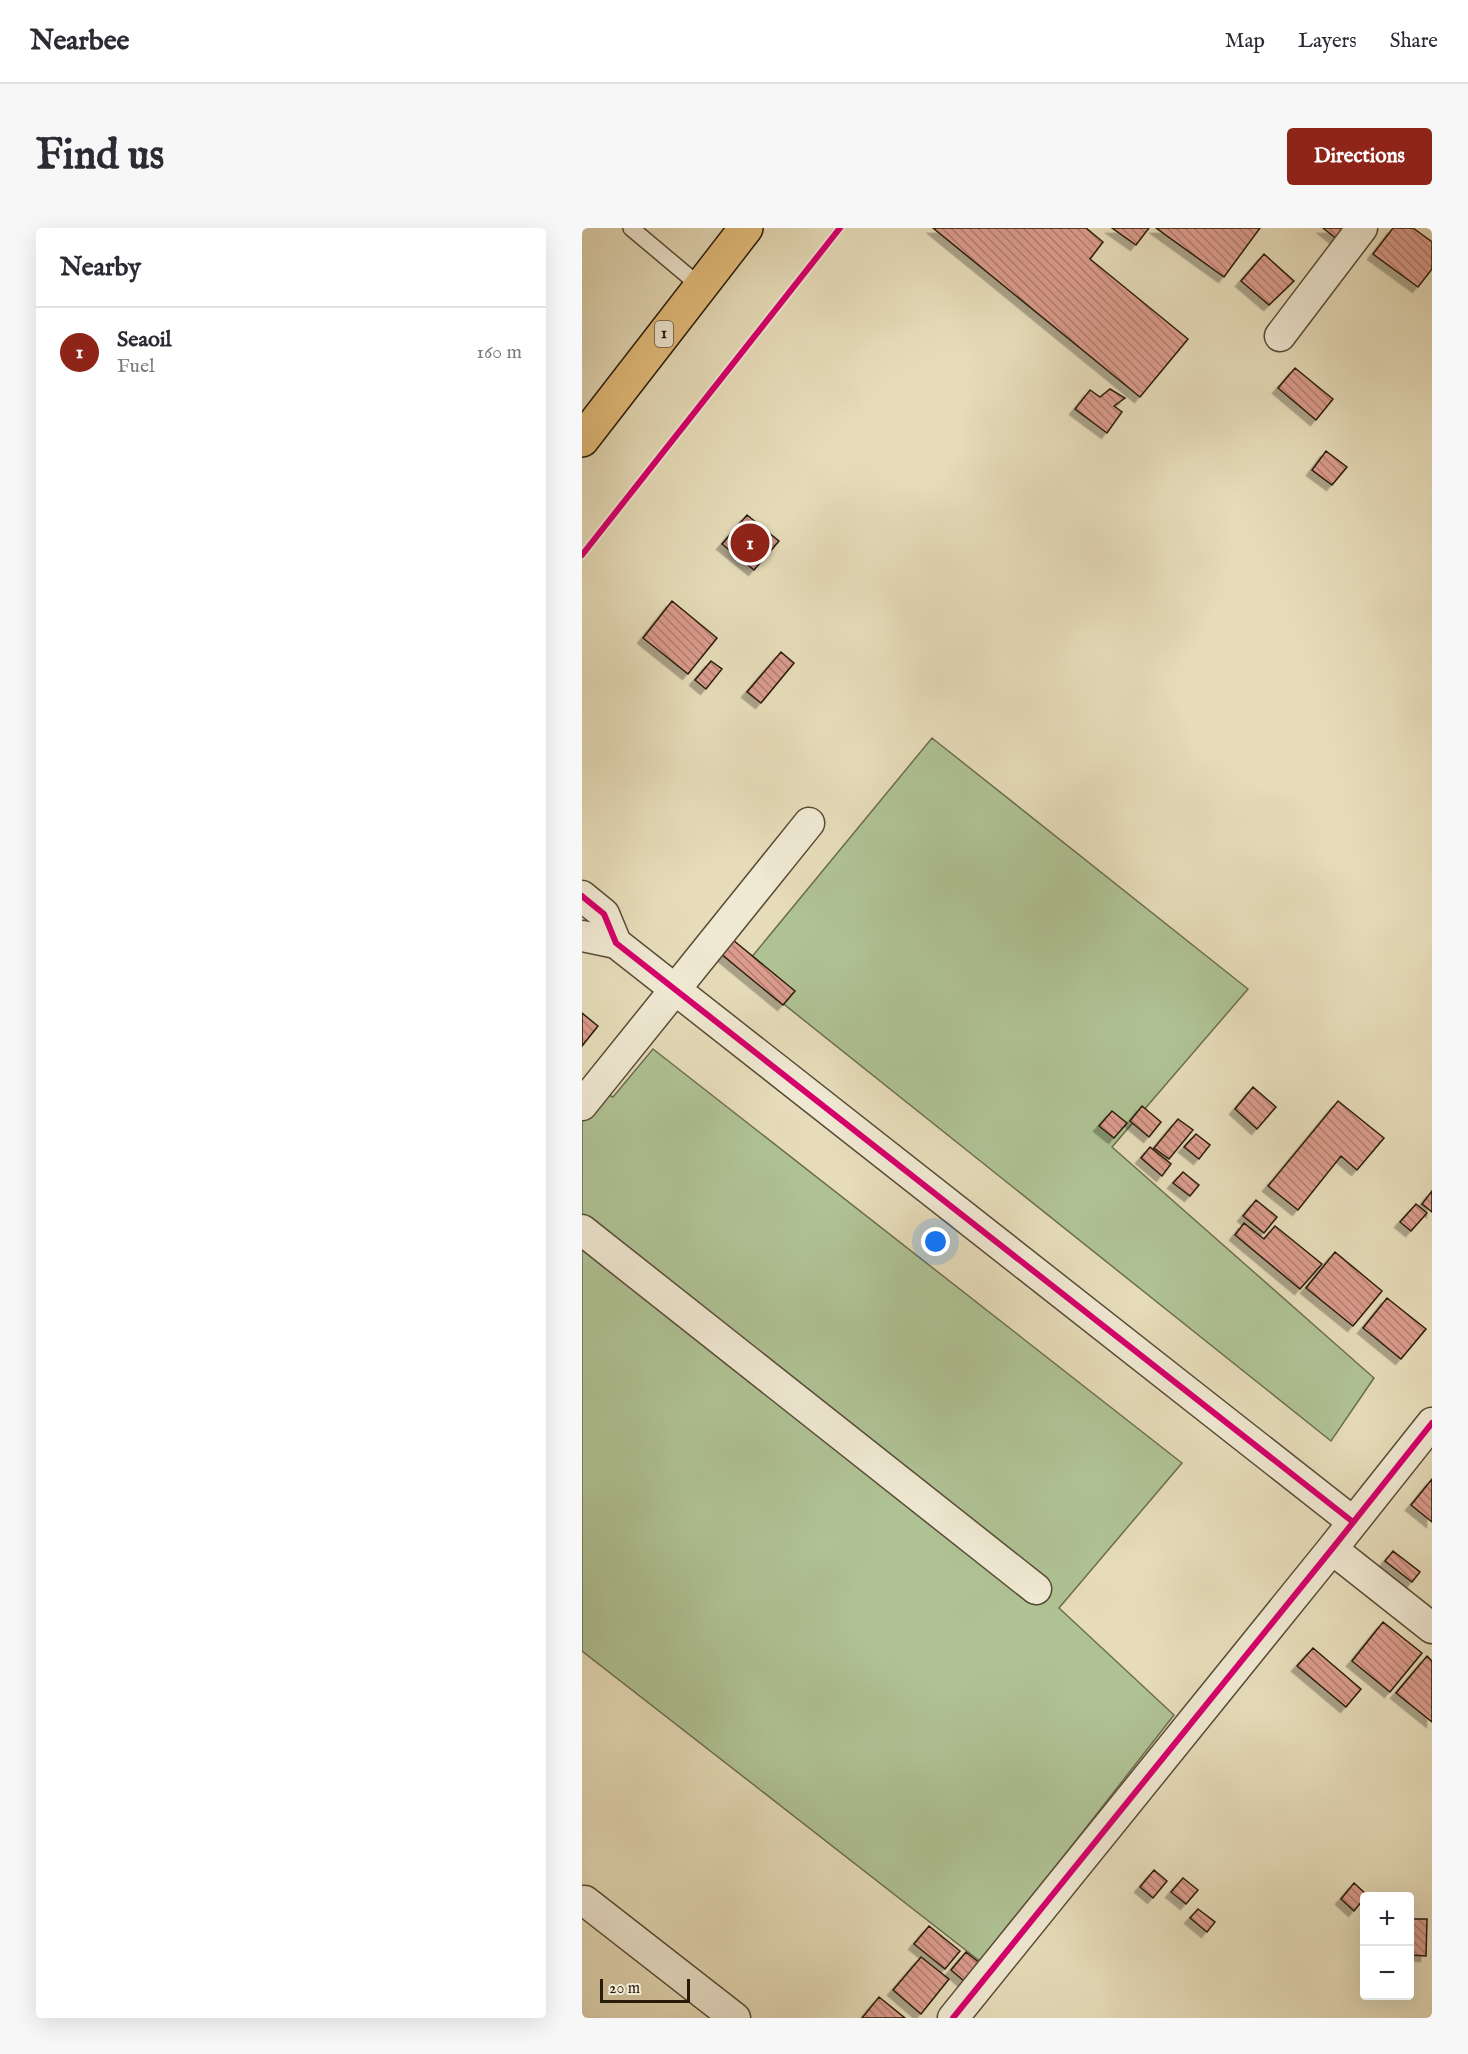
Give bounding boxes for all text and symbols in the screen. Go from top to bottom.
text: Nearbee [30,24,129,59]
text: Map [1225,28,1265,55]
text: Layers [1298,28,1357,55]
text: Share [1390,28,1438,55]
button: Directions [1287,128,1432,185]
text: Find us [36,130,164,183]
text: Nearby [60,251,141,284]
road number: 1 [655,321,673,347]
text: Seaoil [117,326,172,354]
text: 1 [76,340,83,365]
text: 160 m [476,340,522,365]
text: Fuel [117,354,155,379]
pin: 1 [730,520,770,566]
your location [921,1227,950,1256]
map controls [1360,1892,1414,2000]
button: + [1360,1892,1414,1946]
button: − [1360,1946,1414,2000]
scale bar [600,1976,690,2004]
text: 20 m [609,1979,640,1999]

